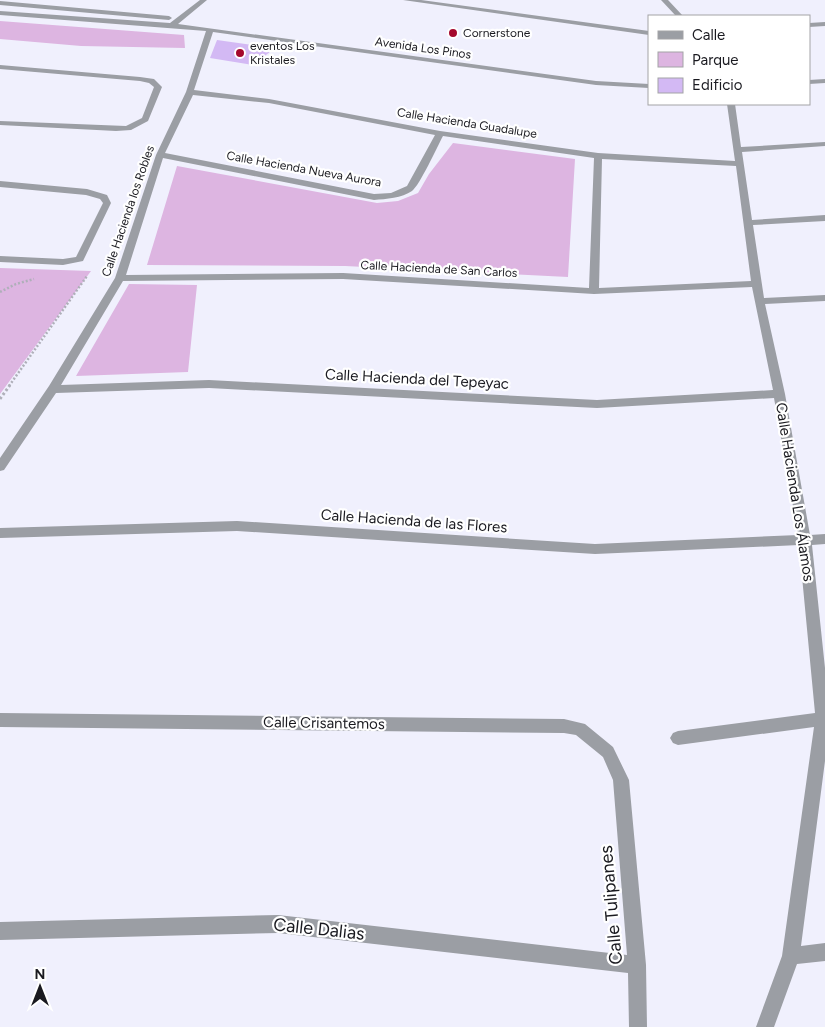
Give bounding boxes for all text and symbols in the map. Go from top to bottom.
legend [648,15,810,105]
place label: Cornerstone [463,26,531,40]
text: Calle [692,26,725,44]
marker: Cornerstone [447,27,459,39]
street label: Avenida Los Pinos [374,34,472,62]
place label: eventos Los Kristales [250,39,315,67]
marker: eventos Los Kristales [234,47,246,59]
text: Parque [692,51,739,69]
text: Edificio [692,76,743,94]
street label: Calle Hacienda Guadalupe [396,105,538,141]
street label: Calle Hacienda los Robles [99,143,157,278]
street label: Calle Hacienda Nueva Aurora [226,148,382,190]
street label: Calle Hacienda de San Carlos [360,258,518,280]
street label: Calle Hacienda del Tepeyac [325,365,509,393]
street label: Calle Hacienda Los Álamos [772,401,818,583]
street label: Calle Hacienda de las Flores [320,506,508,536]
street label: Calle Crisantemos [263,713,385,733]
street label: Calle Tulipanes [595,844,627,966]
street label: Calle Dalias [272,913,366,945]
north arrow [15,962,65,1012]
text: N [35,966,45,983]

